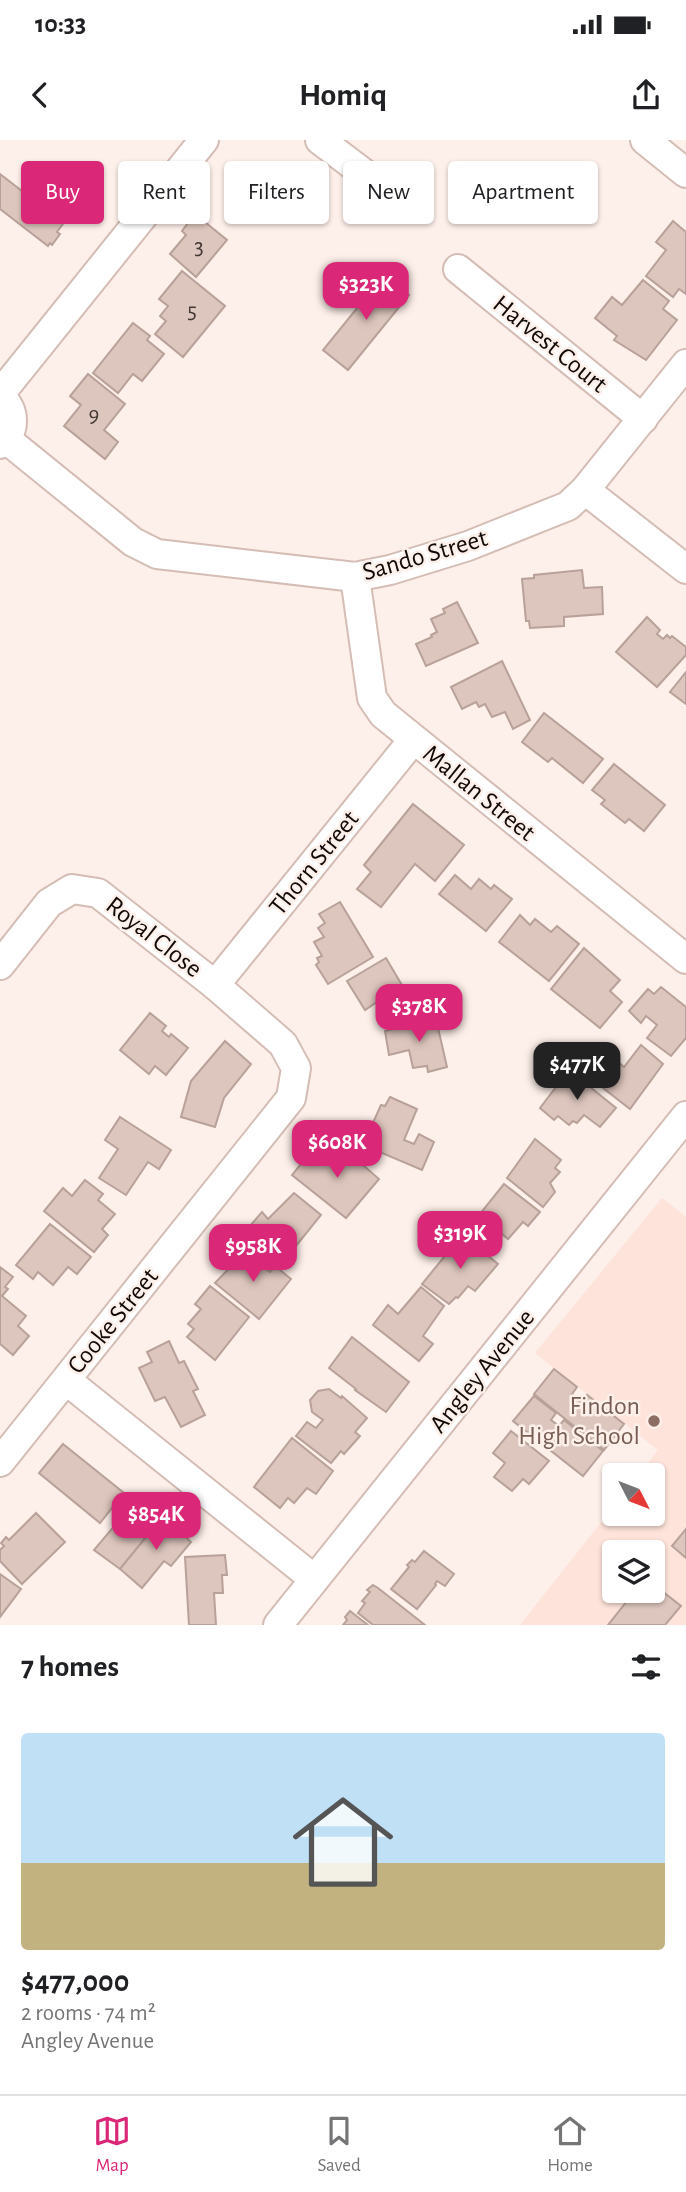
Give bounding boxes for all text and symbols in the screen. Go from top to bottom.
text: 10:33 [35,11,86,37]
icon: back [21,76,59,114]
icon: share [627,76,665,114]
text: Homiq [299,79,387,111]
chip: Buy [21,161,104,224]
chip: Rent [118,161,210,224]
chip: Filters [224,161,329,224]
chip: New [343,161,434,224]
chip: Apartment [448,161,598,224]
house number: 3 [194,236,204,259]
pin: $323K [317,262,415,322]
text: $323K [339,273,393,296]
street label: Harvest Court [488,290,612,398]
house number: 5 [187,300,197,323]
house number: 9 [89,404,99,427]
street label: Sando Street [360,525,490,585]
street label: Mallan Street [418,740,540,846]
street label: Thorn Street [264,806,364,920]
street label: Royal Close [101,892,207,982]
pin: $378K [370,984,468,1044]
text: $378K [392,995,446,1018]
pin: $477K [528,1042,626,1102]
text: $477K [549,1053,605,1076]
pin: $608K [288,1121,386,1180]
text: $608K [308,1131,366,1154]
pin: $319K [411,1212,509,1271]
text: $319K [433,1222,487,1245]
pin: $958K [204,1224,302,1284]
text: $958K [225,1235,281,1258]
street label: Cooke Street [63,1263,163,1379]
street label: Angley Avenue [425,1304,539,1438]
place label: Findon High School [518,1393,640,1449]
marker: Findon High School [646,1413,662,1429]
north arrow [602,1463,665,1526]
map controls [602,1463,665,1603]
pin: $854K [107,1492,205,1552]
text: $854K [128,1503,184,1526]
button: layers [602,1540,665,1603]
icon: filters [627,1648,665,1686]
text: 7 homes [21,1652,119,1682]
icon: home [280,1779,406,1905]
text: $477,000 [21,1967,129,1997]
text: 2 rooms · 74 m² [21,2002,156,2025]
text: Angley Avenue [21,2030,154,2053]
tab: Map [93,2112,131,2177]
tab: Saved [317,2112,361,2177]
tab: Home [547,2112,593,2177]

